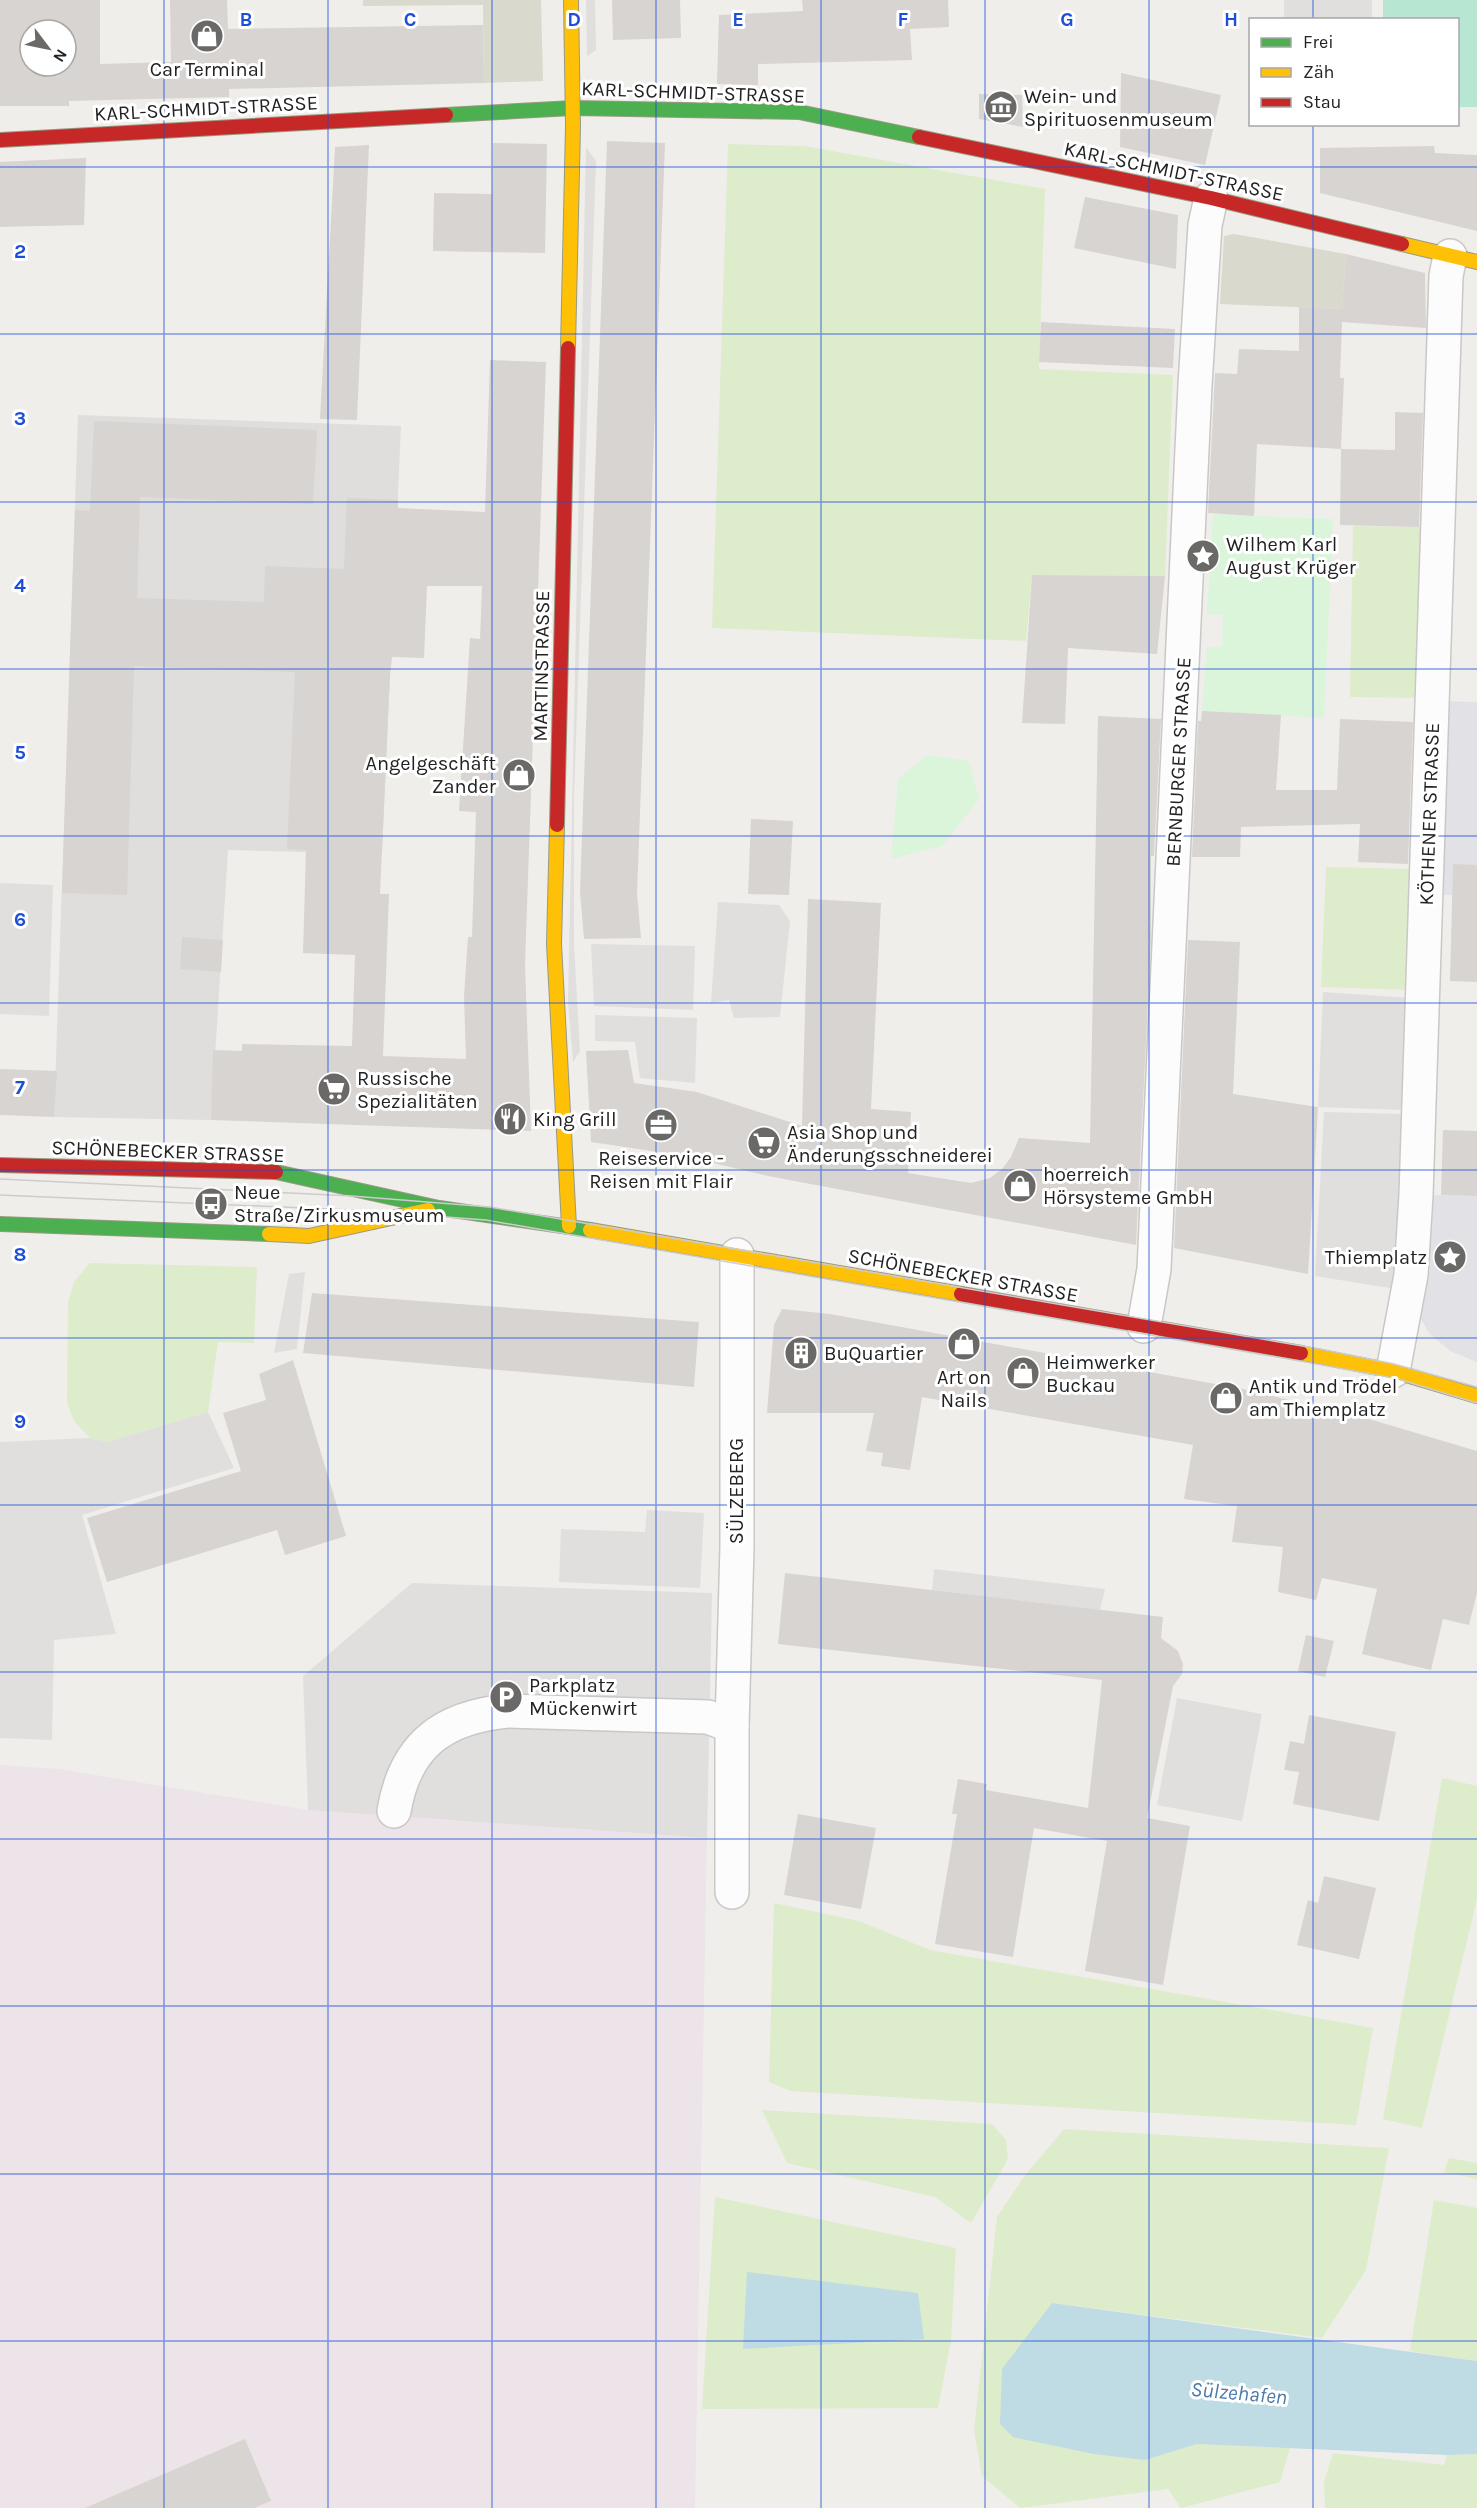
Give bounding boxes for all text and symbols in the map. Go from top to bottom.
text: B [240,8,252,31]
text: C [404,8,416,31]
text: D [567,8,581,31]
text: E [732,8,744,31]
text: F [898,8,909,31]
text: G [1060,8,1074,31]
text: H [1224,8,1238,31]
north arrow [18,18,78,78]
shop icon: Car Terminal [189,18,225,54]
legend [1249,18,1459,126]
text: Frei [1303,31,1334,53]
text: N [49,46,71,66]
place label: Car Terminal [150,58,264,81]
text: Zäh [1303,61,1334,83]
street label: KARL-SCHMIDT-STRASSE [581,77,805,108]
place label: Wein- und Spirituosenmuseum [1024,85,1213,131]
museum icon: Wein- und Spirituosenmuseum [983,89,1019,125]
street label: KARL-SCHMIDT-STRASSE [94,91,318,126]
text: Stau [1303,91,1341,113]
street label: KARL-SCHMIDT-STRASSE [1062,137,1286,206]
text: 2 [14,240,26,263]
text: 3 [14,407,26,430]
place label: Wilhem Karl August Krüger [1226,533,1357,579]
place icon: Wilhem Karl August Krüger [1185,538,1221,574]
text: 4 [14,574,26,597]
street label: MARTINSTRASSE [529,590,554,742]
street label: BERNBURGER STRASSE [1162,657,1195,867]
street label: KÖTHENER STRASSE [1415,722,1444,906]
text: 5 [14,741,26,764]
place label: Angelgeschäft Zander [365,752,497,798]
shop icon: Angelgeschäft Zander [501,757,537,793]
text: 6 [14,908,26,931]
place label: Russische Spezialitäten [357,1067,477,1113]
supermarket icon: Russische Spezialitäten [316,1071,352,1107]
text: 7 [15,1076,25,1099]
restaurant icon: King Grill [492,1101,528,1137]
office icon: Reiseservice - Reisen mit Flair [643,1107,679,1143]
place label: King Grill [533,1108,617,1131]
place label: Asia Shop und Änderungsschneiderei [787,1121,993,1167]
supermarket icon: Asia Shop und Änderungsschneiderei [746,1125,782,1161]
street label: SCHÖNEBECKER STRASSE [51,1136,285,1167]
place label: Reiseservice - Reisen mit Flair [589,1147,733,1193]
place label: hoerreich Hörsysteme GmbH [1043,1163,1213,1209]
shop icon: hoerreich Hörsysteme GmbH [1002,1168,1038,1204]
place label: Neue Straße/Zirkusmuseum [234,1181,444,1227]
bus stop icon: Neue Straße/Zirkusmuseum [193,1186,229,1222]
place icon: Thiemplatz [1432,1239,1468,1275]
text: 8 [14,1243,26,1266]
street label: SCHÖNEBECKER STRASSE [846,1244,1080,1307]
place label: Thiemplatz [1325,1246,1427,1269]
shop icon: Art on Nails [946,1326,982,1362]
building icon: BuQuartier [783,1335,819,1371]
place label: BuQuartier [824,1342,924,1365]
place label: Heimwerker Buckau [1046,1351,1156,1397]
shop icon: Heimwerker Buckau [1005,1355,1041,1391]
place label: Art on Nails [937,1366,991,1412]
place label: Antik und Trödel am Thiemplatz [1249,1375,1397,1421]
shop icon: Antik und Trödel am Thiemplatz [1208,1380,1244,1416]
text: 9 [14,1410,26,1433]
street label: SÜLZEBERG [725,1438,748,1544]
place label: Parkplatz Mückenwirt [529,1674,638,1720]
parking icon: Parkplatz Mückenwirt [488,1679,524,1715]
water label: Sülzehafen [1190,2377,1288,2409]

